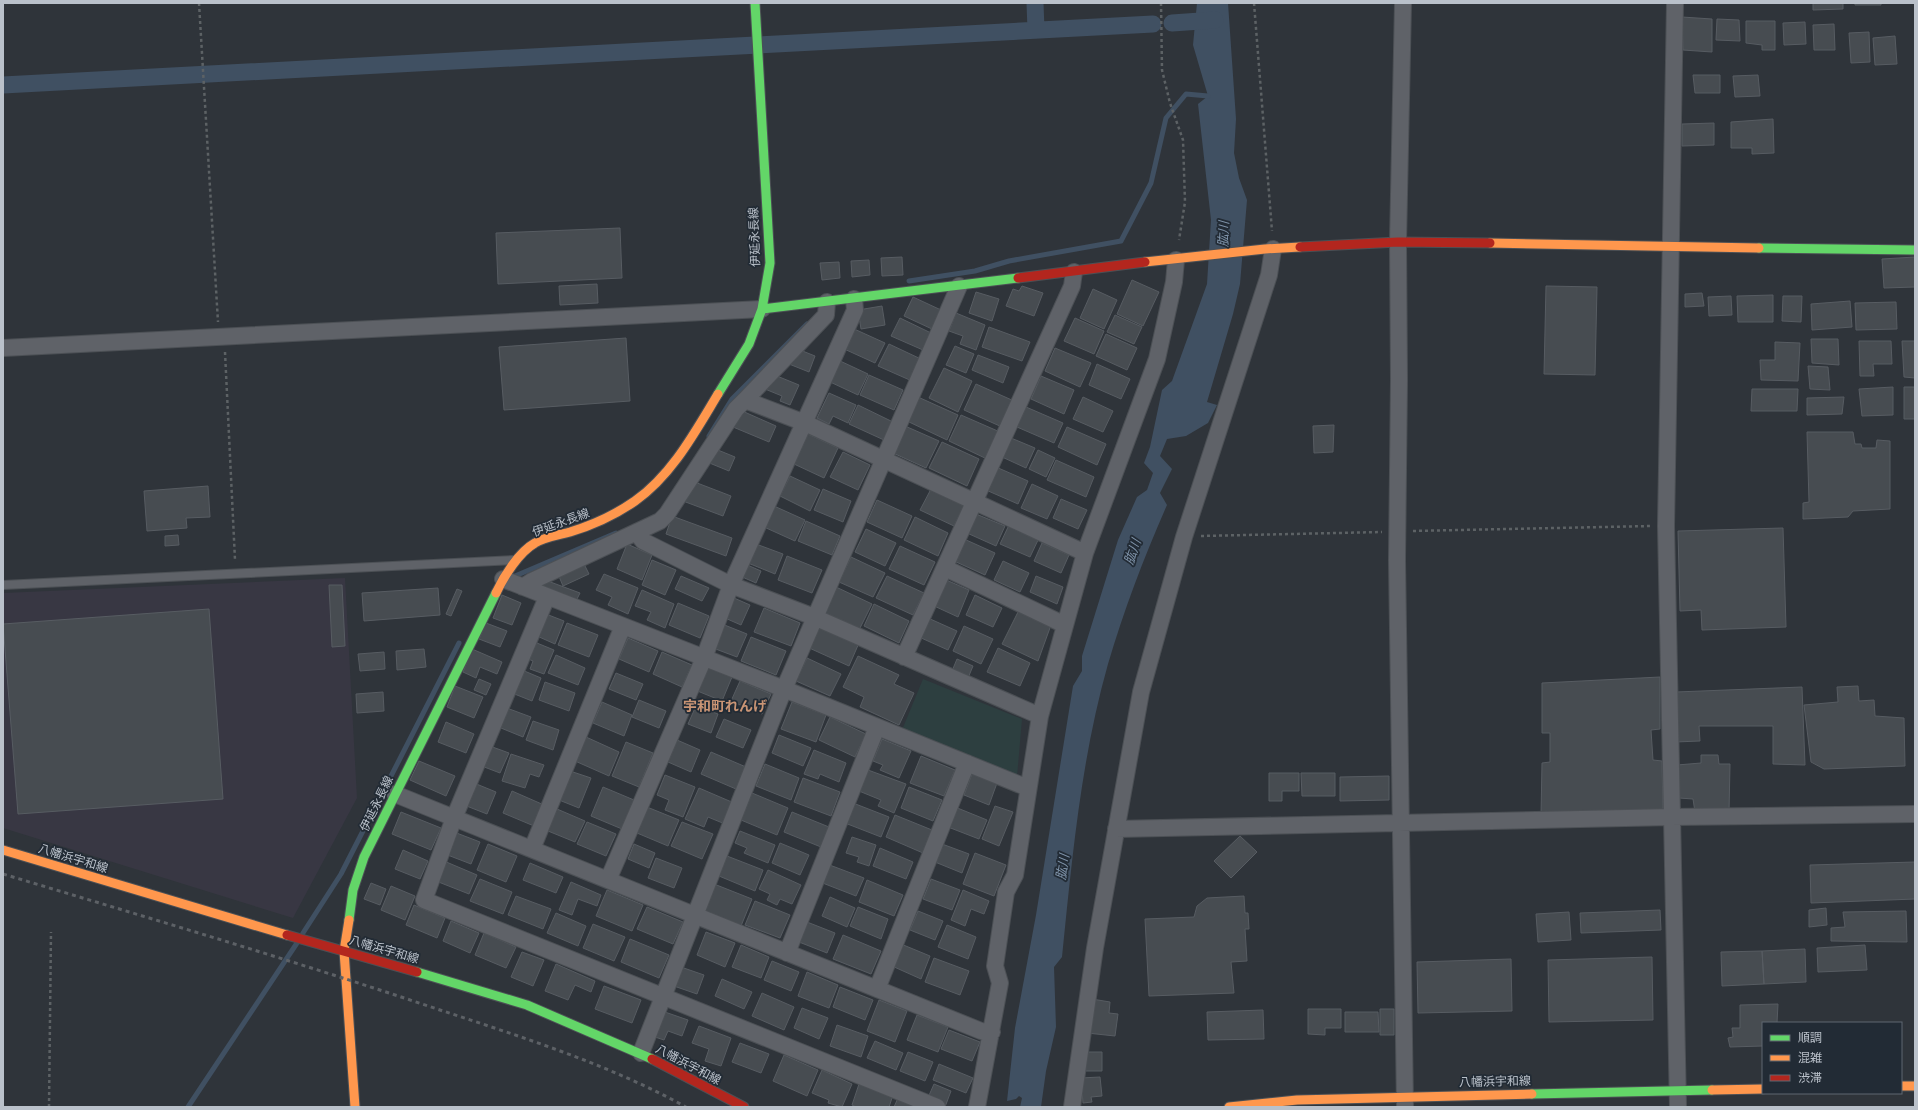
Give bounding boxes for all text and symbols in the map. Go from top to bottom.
street label: 伊延永長線 [746,207,764,267]
water label: 肱川 [1216,219,1233,247]
street label: 伊延永長線 [530,506,592,540]
water label: 肱川 [1121,535,1145,567]
district label: 宇和町れんげ [683,698,767,715]
street label: 伊延永長線 [357,774,397,834]
street label: 八幡浜宇和線 [36,841,110,877]
water label: 肱川 [1053,851,1073,881]
street label: 八幡浜宇和線 [347,933,421,967]
legend [1762,1022,1902,1094]
text: 順調 [1798,1031,1822,1046]
street label: 八幡浜宇和線 [653,1041,723,1089]
text: 混雑 [1798,1051,1822,1066]
text: 渋滞 [1798,1071,1822,1086]
street label: 八幡浜宇和線 [1459,1074,1531,1090]

